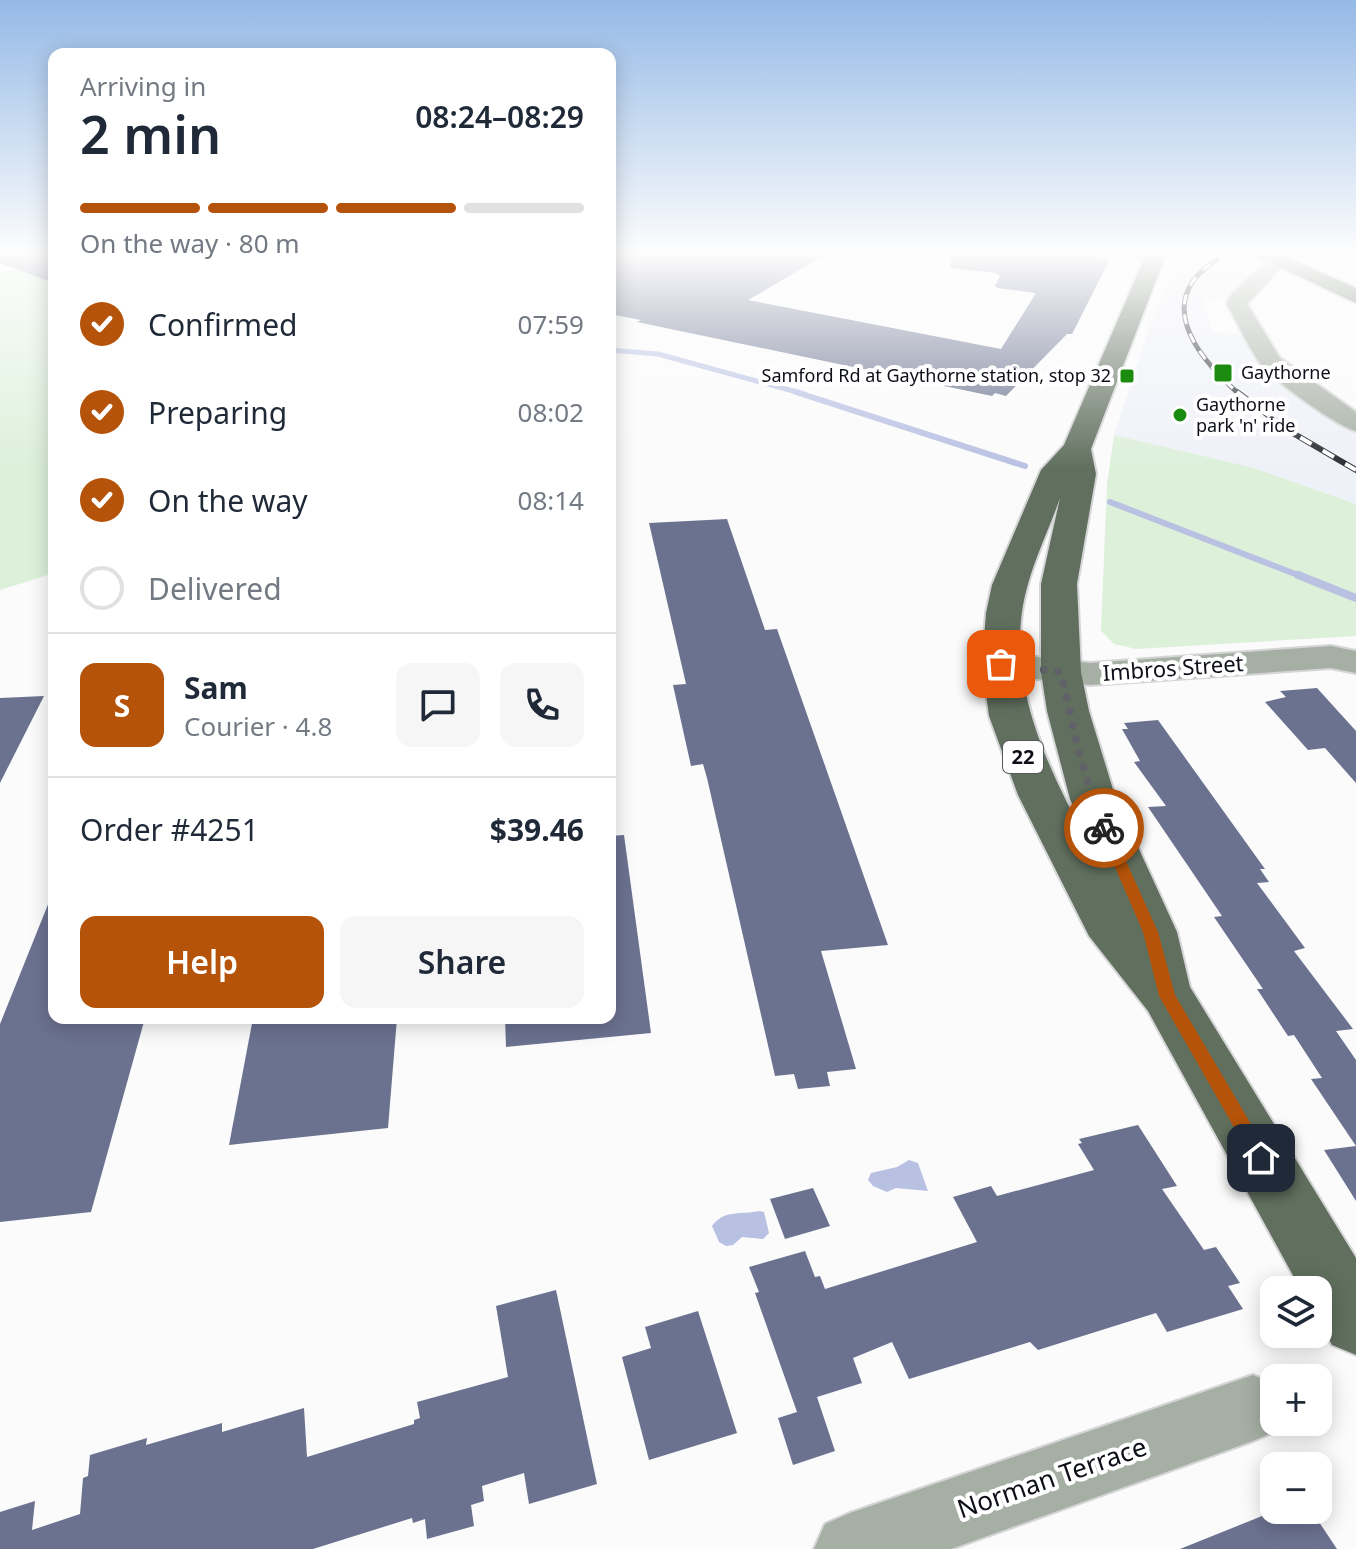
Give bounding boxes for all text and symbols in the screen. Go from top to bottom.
text: Arriving in [80,68,206,104]
text: 08:24–08:29 [415,96,584,137]
text: 2 min [80,98,221,169]
text: On the way · 80 m [80,225,300,261]
icon: check [80,302,124,346]
text: Confirmed [148,304,298,345]
text: 07:59 [518,306,584,342]
place label: Gaythorne [1241,360,1331,384]
marker: Gaythorne [1212,362,1234,384]
place label: Samford Rd at Gaythorne station, stop 32 [762,363,1111,387]
marker: Samford Rd at Gaythorne station, stop 32 [1118,367,1136,385]
icon: check [80,390,124,434]
text: Preparing [148,392,287,433]
place label: Gaythorne park 'n' ride [1196,392,1295,437]
text: 08:02 [518,394,584,430]
marker: Gaythorne park 'n' ride [1171,406,1189,424]
icon: check [80,478,124,522]
text: On the way [148,480,308,521]
text: 08:14 [518,482,584,518]
text: Delivered [148,568,282,609]
pin [967,630,1035,698]
icon: bag [979,642,1023,686]
street label: Imbros Street [1101,647,1244,687]
button: chat [396,663,480,747]
button: phone [500,663,584,747]
text: Sam [184,667,248,708]
text: S [114,685,130,726]
text: Courier · 4.8 [184,708,332,744]
road number: 22 [1003,741,1043,773]
courier [1064,788,1144,868]
icon: bike [1082,806,1126,850]
text: Order #4251 [80,809,259,850]
text: $39.46 [490,809,584,850]
button: Help [80,916,324,1008]
button: Share [340,916,584,1008]
pin [1227,1124,1295,1192]
icon: home [1239,1136,1283,1180]
map controls [1260,1276,1332,1524]
button: layers [1260,1276,1332,1348]
button: + [1260,1364,1332,1436]
street label: Norman Terrace [952,1428,1151,1526]
button: − [1260,1452,1332,1524]

